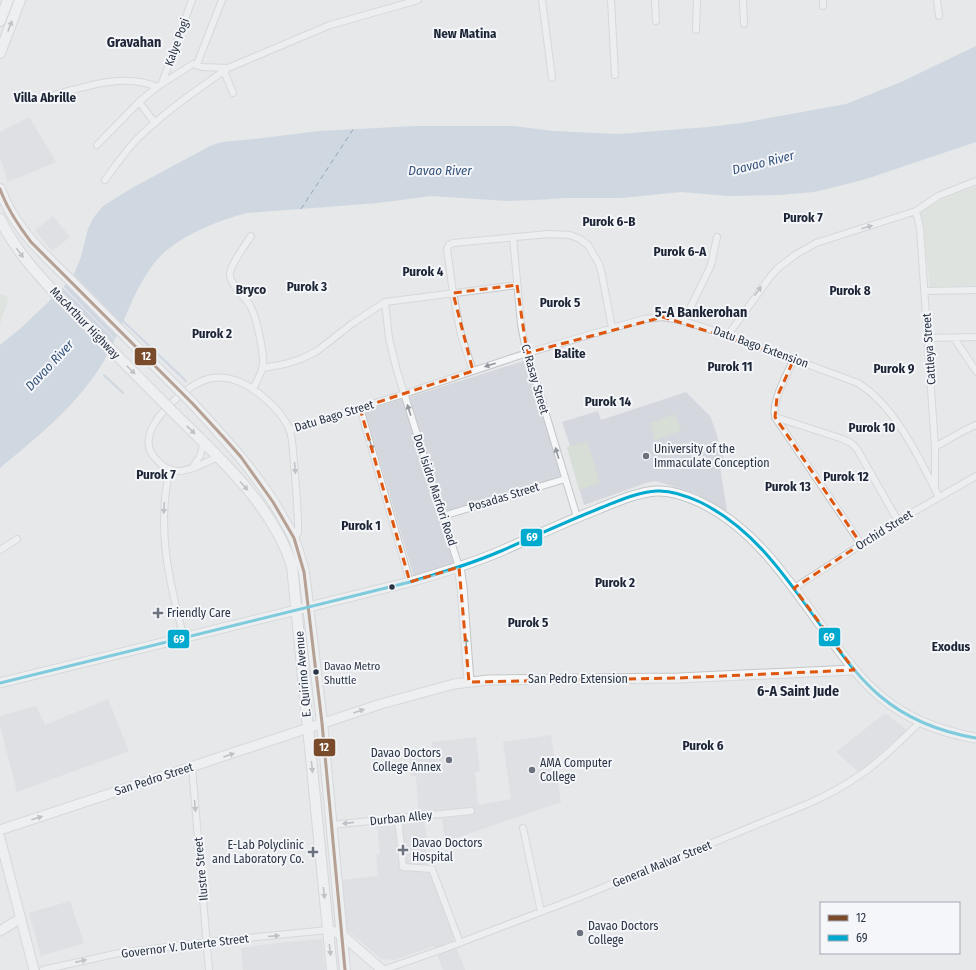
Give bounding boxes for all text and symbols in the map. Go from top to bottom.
street label: Kalye Pogi [162,16,192,68]
one-way arrow [7,20,13,32]
district label: New Matina [433,26,497,41]
district label: Gravahan [107,34,161,51]
district label: Villa Abrille [13,90,77,105]
water label: Davao River [731,147,796,177]
water label: Davao River [408,163,472,178]
district label: Purok 7 [783,210,823,225]
district label: Purok 6-B [582,214,636,229]
one-way arrow [862,224,874,230]
district label: Purok 6-A [654,244,707,259]
one-way arrow [16,247,24,258]
district label: Purok 4 [403,264,444,279]
district label: Purok 3 [287,279,327,294]
district label: Bryco [236,282,266,297]
district label: Purok 8 [829,283,871,298]
street label: MacArthur Highway [47,284,123,362]
one-way arrow [754,286,763,297]
district label: Purok 5 [540,295,580,310]
district label: 5-A Bankerohan [655,304,747,321]
street label: Cattleya Street [920,313,938,385]
street label: Datu Bago Extension [711,323,811,371]
district label: Purok 2 [192,326,232,341]
water label: Davao River [22,337,77,394]
street label: C. Rasay Street [518,342,552,416]
district label: Balite [554,346,586,361]
line badge: 12 [134,347,157,366]
text: 12 [141,350,151,363]
district label: Purok 11 [708,359,752,374]
district label: Purok 9 [874,361,915,376]
one-way arrow [484,363,496,369]
one-way arrow [126,365,136,375]
district label: Purok 14 [585,394,632,409]
street label: Datu Bago Street [293,397,375,435]
one-way arrow [406,404,412,416]
district label: Purok 10 [849,420,895,435]
one-way arrow [186,425,196,435]
street label: Don Isidro Marfori Road [410,432,460,548]
one-way arrow [368,439,374,451]
place label: University of the Immaculate Conception [654,442,770,470]
one-way arrow [554,447,560,459]
marker: University of the Immaculate Conception [641,451,651,461]
one-way arrow [291,462,298,475]
district label: Purok 7 [136,467,176,482]
district label: Purok 12 [823,469,869,484]
district label: Purok 13 [765,479,811,494]
street label: Posadas Street [467,480,541,514]
one-way arrow [239,481,249,491]
one-way arrow [160,502,167,514]
street label: Orchid Street [853,507,915,553]
district label: Purok 1 [341,518,381,533]
line badge: 69 [520,528,543,547]
text: 69 [526,531,538,544]
district label: Purok 2 [595,575,635,590]
unlabelled marker [387,582,397,592]
place label: Friendly Care [167,606,231,620]
marker: Friendly Care [152,607,164,619]
district label: Purok 5 [508,615,548,630]
line badge: 69 [818,627,841,647]
line badge: 69 [167,629,190,649]
street label: E. Quirino Avenue [292,630,314,718]
text: 69 [823,631,835,644]
text: 69 [173,633,185,646]
one-way arrow [463,637,470,649]
district label: Exodus [932,639,971,654]
place label: Davao Metro Shuttle [324,660,380,687]
marker: Davao Metro Shuttle [311,667,321,677]
street label: San Pedro Extension [528,672,628,686]
district label: 6-A Saint Jude [757,683,839,700]
one-way arrow [353,708,365,714]
line badge: 12 [313,738,336,757]
district label: Purok 6 [682,738,724,753]
text: 12 [319,741,329,754]
place label: Davao Doctors College Annex [371,746,442,774]
one-way arrow [223,751,235,757]
marker: Davao Doctors College Annex [444,755,454,765]
place label: AMA Computer College [540,756,613,784]
street label: San Pedro Street [113,760,195,798]
one-way arrow [309,761,315,773]
marker: AMA Computer College [527,765,537,775]
one-way arrow [192,800,199,812]
street label: Durban Alley [369,808,433,828]
one-way arrow [31,815,43,821]
one-way arrow [342,820,354,826]
place label: Davao Doctors Hospital [412,836,482,864]
street label: Ilustre Street [191,837,211,901]
place label: E-Lab Polyclinic and Laboratory Co. [212,838,304,866]
street label: General Malvar Street [610,838,714,890]
marker: Davao Doctors Hospital [397,844,409,856]
marker: E-Lab Polyclinic and Laboratory Co. [307,846,319,858]
one-way arrow [321,887,328,899]
legend [820,902,960,954]
text: 12 [856,911,866,925]
place label: Davao Doctors College [588,919,658,947]
marker: Davao Doctors College [575,928,585,938]
street label: Governor V. Duterte Street [121,931,250,961]
text: 69 [856,931,868,945]
one-way arrow [268,932,280,939]
one-way arrow [327,944,333,956]
one-way arrow [75,958,87,964]

